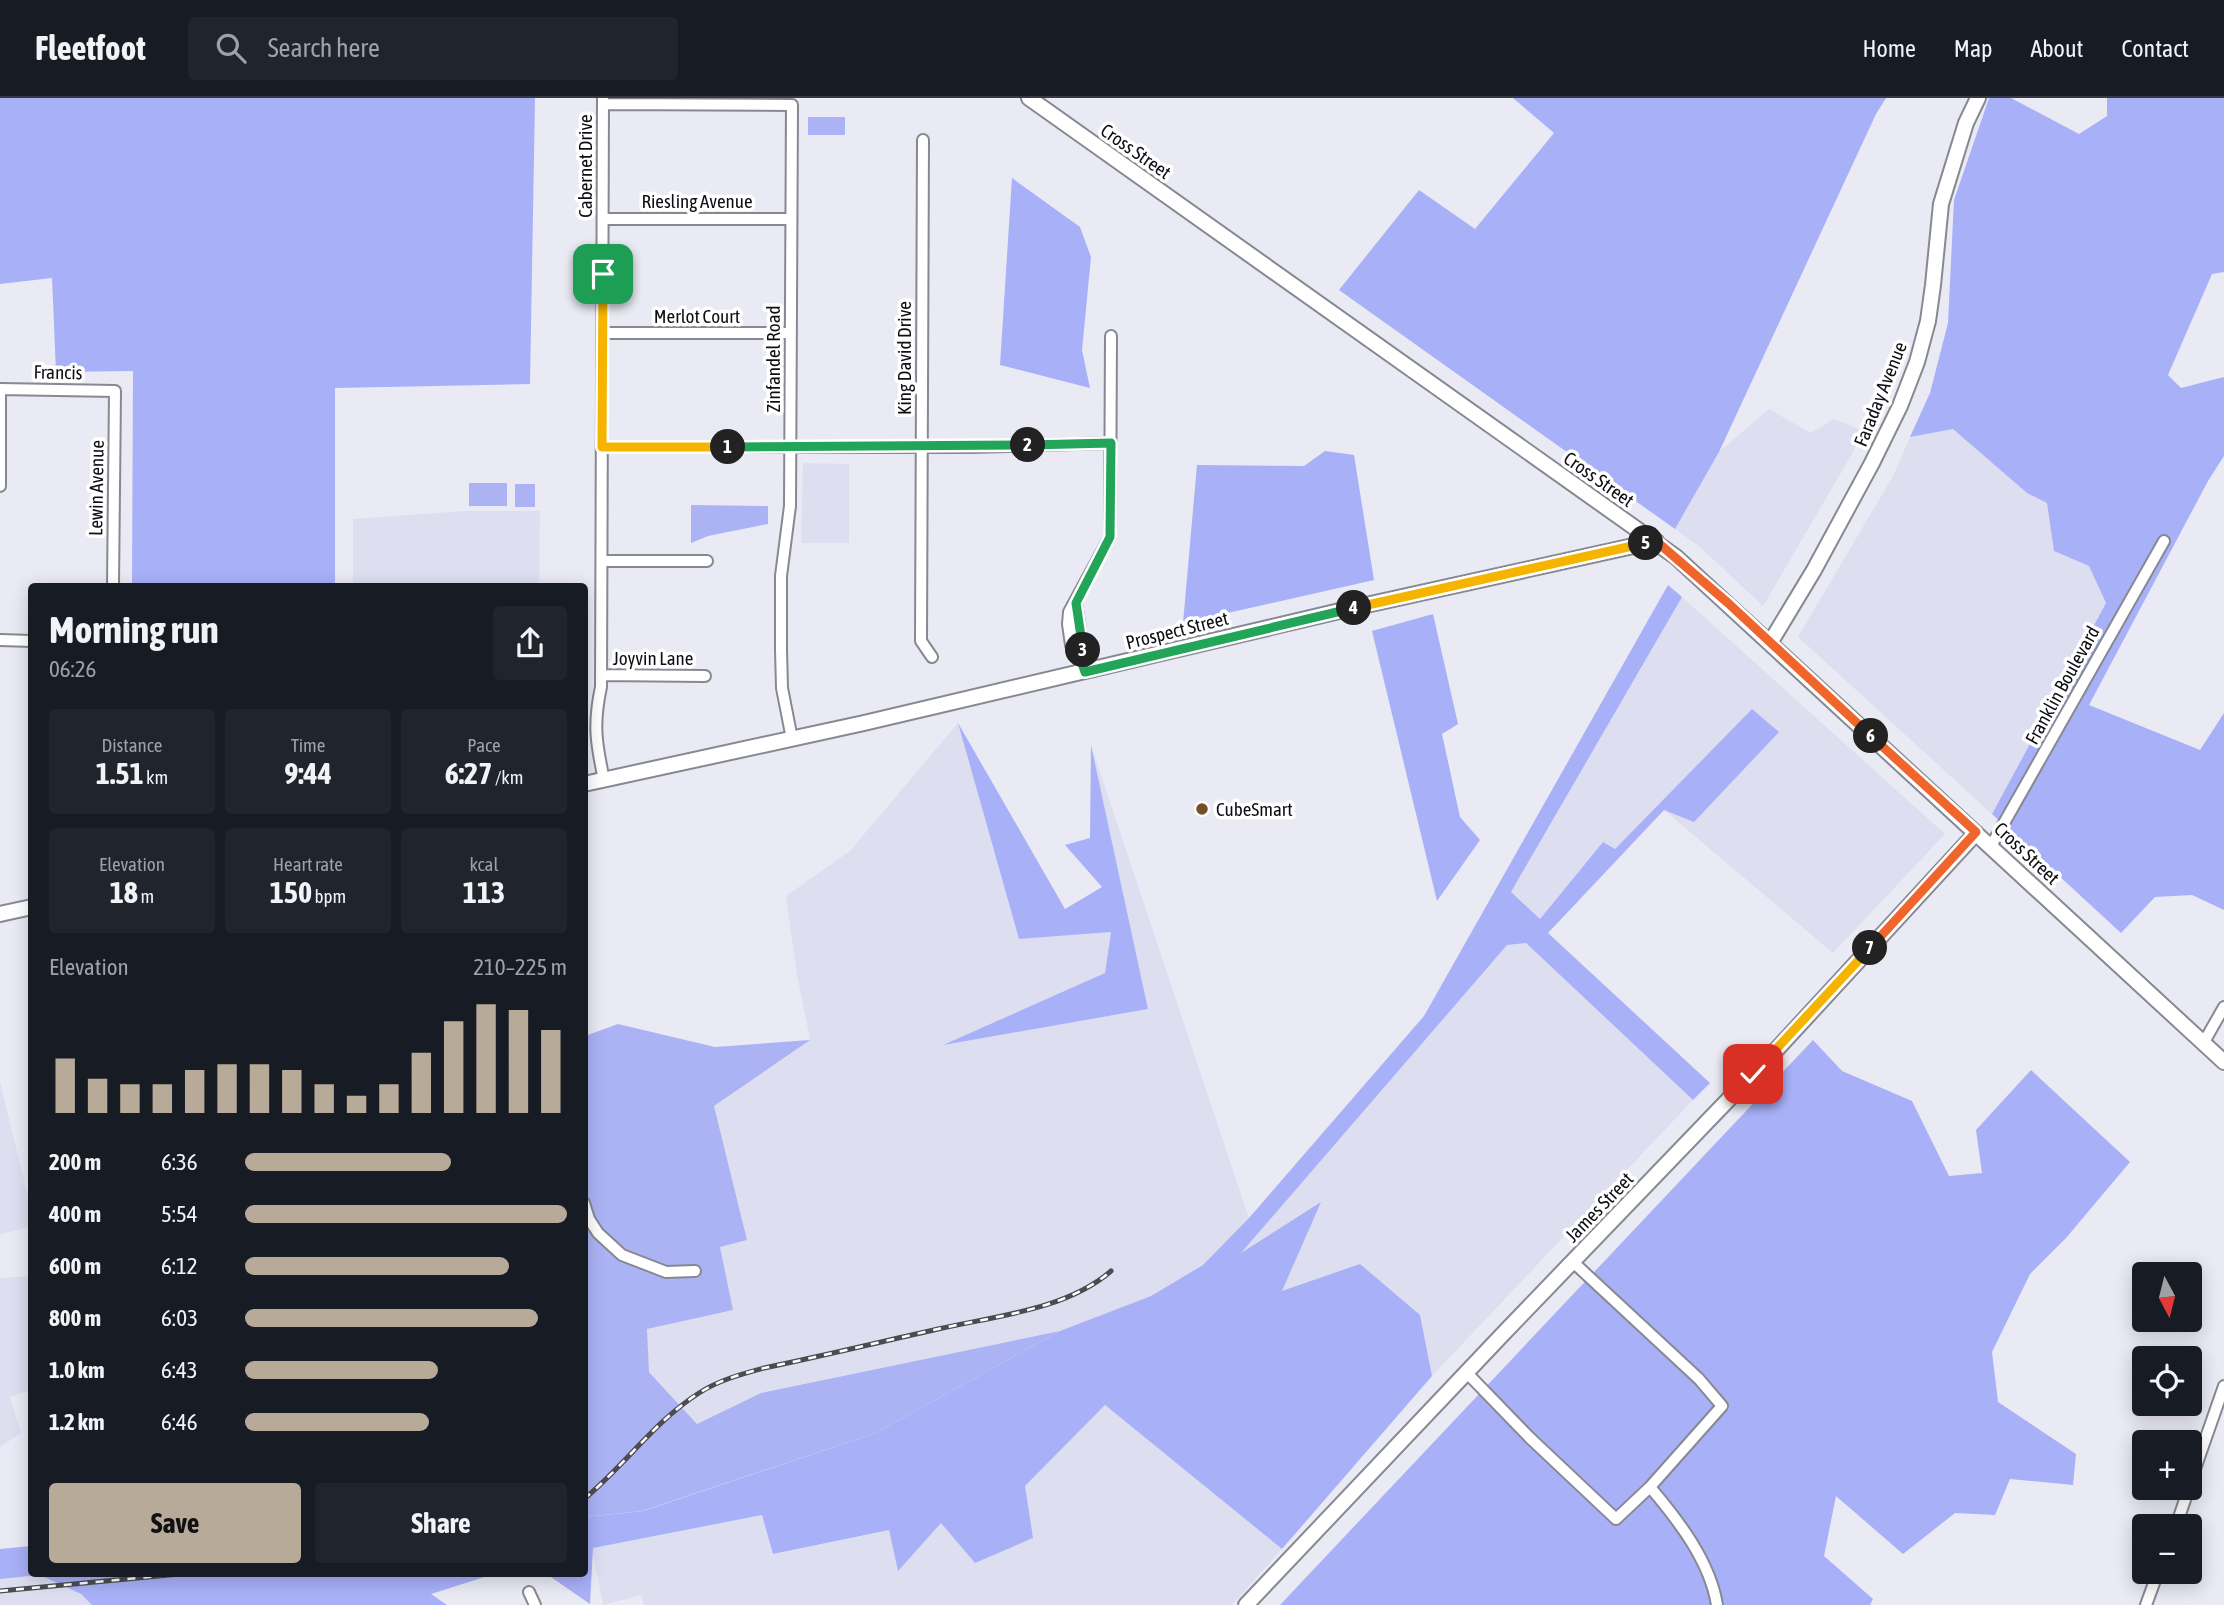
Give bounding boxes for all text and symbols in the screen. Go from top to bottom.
search box [188,17,678,80]
text: Fleetfoot [35,29,146,67]
icon: search [212,29,250,67]
text: Search here [268,33,380,63]
text: Home [1862,35,1916,62]
text: Map [1954,35,1992,62]
text: About [2030,35,2083,62]
text: Contact [2121,35,2189,62]
street label: Cabernet Drive [574,114,596,218]
street label: Cross Street [1097,119,1175,183]
street label: Riesling Avenue [641,190,753,212]
pin [573,244,633,304]
icon: arrive [584,255,622,293]
street label: King David Drive [893,301,915,415]
street label: Merlot Court [654,305,740,327]
street label: Zinfandel Road [762,306,784,412]
street label: Faraday Avenue [1849,338,1911,450]
street label: Francis [33,361,83,383]
pin: 2 [1010,428,1046,462]
pin: 1 [710,430,746,464]
text: 2 [1023,433,1032,455]
text: 1 [723,435,732,457]
street label: Lewin Avenue [84,440,108,536]
street label: Cross Street [1560,447,1638,511]
pin: 5 [1628,526,1664,560]
text: 5 [1641,531,1650,553]
pin: 4 [1336,590,1372,626]
text: 4 [1349,596,1358,618]
button: share [493,606,567,680]
street label: Prospect Street [1123,607,1231,653]
text: Morning run [49,608,219,651]
street label: Franklin Boulevard [2020,622,2104,748]
pin: 3 [1066,632,1100,668]
text: 3 [1078,638,1087,660]
street label: Joyvin Lane [613,647,693,669]
text: 06:26 [49,656,96,682]
pin: 6 [1854,718,1888,754]
text: 6 [1866,724,1875,746]
text: Distance [102,734,162,756]
text: Time [291,734,325,756]
text: Pace [467,734,501,756]
text: 1.51 [96,756,143,790]
text: 9:44 [284,756,332,790]
text: 6:27 [445,756,492,790]
text: km [143,766,168,788]
text: /km [492,766,523,788]
place label: CubeSmart [1216,798,1293,820]
marker: CubeSmart [1194,801,1210,817]
street label: Cross Street [1990,817,2064,889]
text: Elevation [99,853,165,875]
text: Heart rate [273,853,343,875]
text: kcal [470,853,498,875]
text: 18 [110,875,138,909]
text: 150 [270,875,312,909]
text: 113 [463,875,505,909]
text: m [138,885,154,907]
text: bpm [312,885,346,907]
pin: 7 [1853,930,1888,966]
text: 7 [1865,936,1874,958]
text: Elevation [49,954,129,980]
text: 210–225 m [473,954,567,980]
pin [1723,1044,1783,1104]
icon: check [1734,1055,1772,1093]
text: 200 m [49,1149,101,1175]
text: 6:36 [161,1149,198,1175]
street label: James Street [1560,1168,1638,1246]
text: 400 m [49,1201,101,1227]
text: 5:54 [161,1201,198,1227]
text: 600 m [49,1253,101,1279]
text: 6:12 [161,1253,198,1279]
north arrow [2132,1262,2202,1332]
map controls [2132,1262,2202,1584]
text: 800 m [49,1305,101,1331]
text: 6:03 [161,1305,198,1331]
button: locate [2132,1346,2202,1416]
text: 1.0 km [49,1357,105,1383]
text: 6:43 [161,1357,198,1383]
text: 1.2 km [49,1409,105,1435]
text: 6:46 [161,1409,198,1435]
button: + [2132,1430,2202,1500]
button: Save [49,1483,301,1563]
button: Share [315,1483,567,1563]
button: − [2132,1514,2202,1584]

